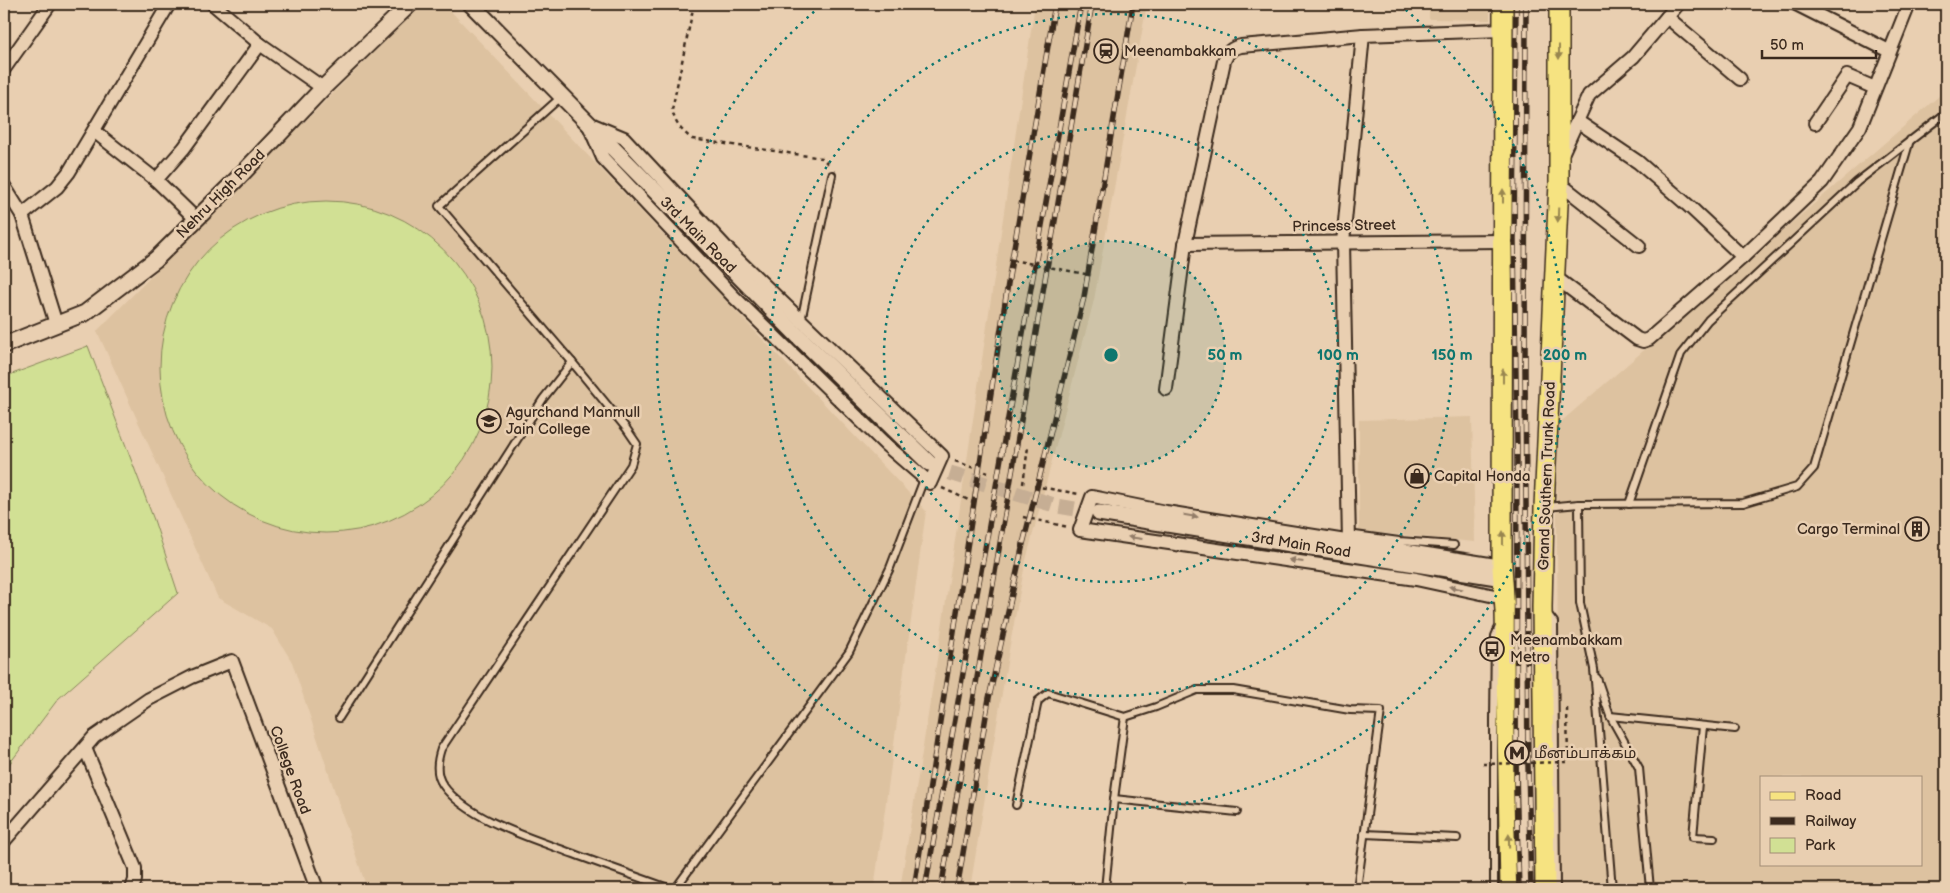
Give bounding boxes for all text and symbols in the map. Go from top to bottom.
scale bar [1762,28,1876,60]
text: 50 m [1770,36,1804,55]
station icon: Meenambakkam [1093,38,1119,64]
place label: Meenambakkam [1124,42,1237,61]
one-way arrow [1555,45,1563,61]
street label: Nehru High Road [173,146,269,242]
one-way arrow [1499,187,1507,203]
street label: 3rd Main Road [656,193,740,277]
one-way arrow [1553,207,1561,223]
street label: Princess Street [1292,216,1396,236]
centre of rings [1102,346,1120,364]
text: 50 m [1208,346,1243,365]
text: 100 m [1317,346,1359,365]
text: 150 m [1431,346,1473,365]
text: 200 m [1543,346,1587,365]
one-way arrow [1499,367,1507,383]
street label: Grand Southern Trunk Road [1534,381,1560,571]
place label: Agurchand Manmull Jain College [506,403,640,439]
school or university icon: Agurchand Manmull Jain College [476,408,502,434]
shop icon: Capital Honda [1404,463,1430,489]
place label: Capital Honda [1434,467,1530,486]
one-way arrow [1184,513,1200,521]
building icon: Cargo Terminal [1904,516,1930,542]
place label: Cargo Terminal [1797,520,1900,539]
street label: 3rd Main Road [1250,528,1352,562]
one-way arrow [1499,530,1507,546]
one-way arrow [1127,534,1143,542]
one-way arrow [1288,557,1304,565]
one-way arrow [1449,584,1464,592]
place label: Meenambakkam Metro [1510,631,1623,667]
bus stop icon: Meenambakkam Metro [1479,636,1505,662]
street label: College Road [265,723,315,817]
metro station icon: மீனம்பாக்கம் [1504,740,1530,766]
place label: மீனம்பாக்கம் [1534,744,1636,763]
legend [1760,776,1922,866]
text: Road [1805,786,1841,805]
text: Railway [1805,812,1856,831]
one-way arrow [1505,832,1513,848]
text: Park [1805,836,1836,855]

